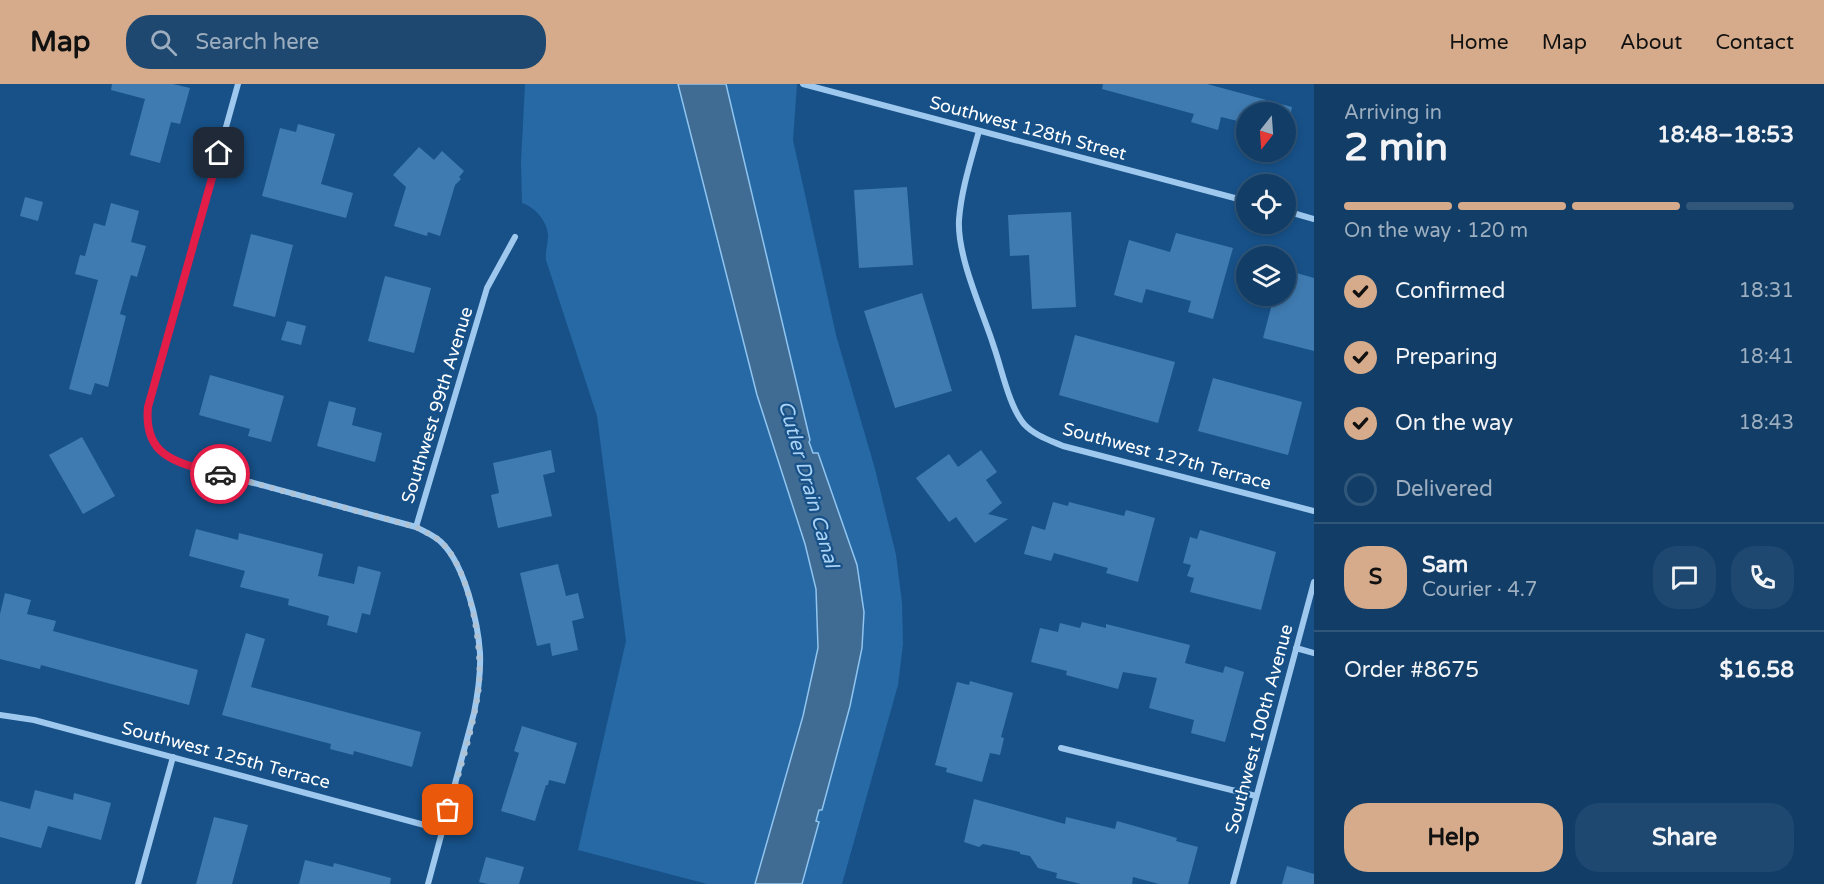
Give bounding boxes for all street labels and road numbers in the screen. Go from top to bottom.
street label: Southwest 128th Street [927,91,1129,165]
street label: Southwest 99th Avenue [397,304,477,506]
street label: Southwest 127th Terrace [1060,418,1274,494]
street label: Southwest 100th Avenue [1220,622,1298,836]
street label: Southwest 125th Terrace [119,717,333,793]

